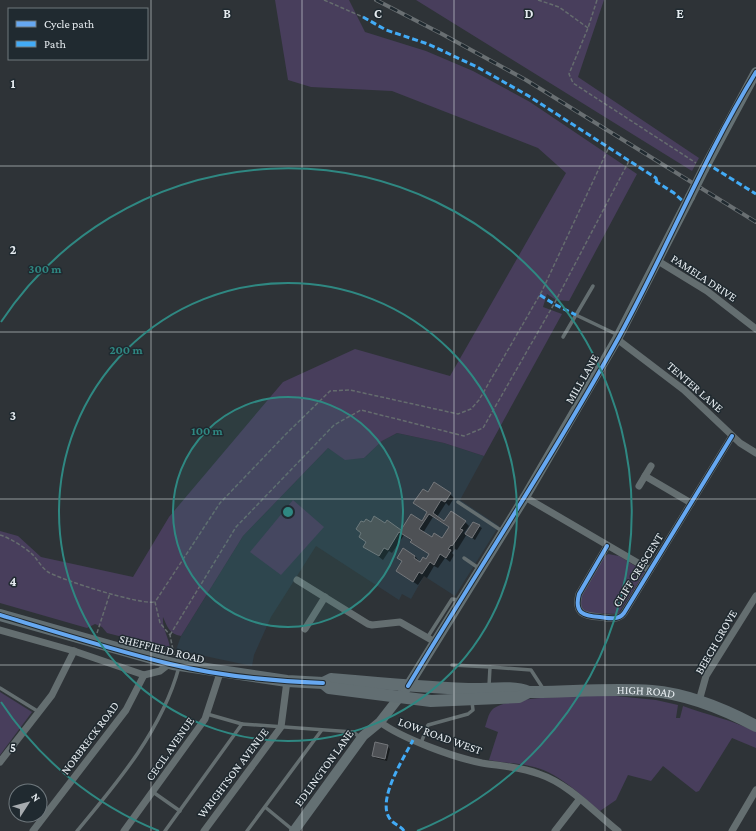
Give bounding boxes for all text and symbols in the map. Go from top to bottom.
text: B [223,6,231,21]
text: C [374,6,382,21]
text: D [525,6,534,21]
text: E [676,6,684,21]
legend [8,8,148,60]
text: Cycle path [44,17,95,31]
text: Path [44,37,66,51]
text: 1 [11,76,16,91]
text: 2 [10,242,17,257]
street label: PAMELA DRIVE [668,252,740,305]
text: 300 m [29,262,62,276]
text: 200 m [109,343,143,357]
street label: MILL LANE [562,351,602,406]
street label: TENTER LANE [664,359,726,416]
text: 3 [10,408,16,423]
text: 100 m [191,424,224,438]
centre of rings [281,505,295,519]
street label: CLIFF CRESCENT [610,530,667,610]
text: 4 [9,574,17,589]
street label: BEECH GROVE [692,607,740,677]
street label: SHEFFIELD ROAD [118,632,206,666]
street label: HIGH ROAD [617,683,676,701]
street label: NORBRECK ROAD [58,699,122,777]
street label: CECIL AVENUE [143,714,197,784]
street label: LOW ROAD WEST [396,714,484,758]
street label: WRIGHTSON AVENUE [195,725,272,821]
street label: EDLINGTON LANE [291,727,357,809]
text: 5 [10,740,16,755]
north arrow [8,783,48,823]
text: N [29,791,43,804]

